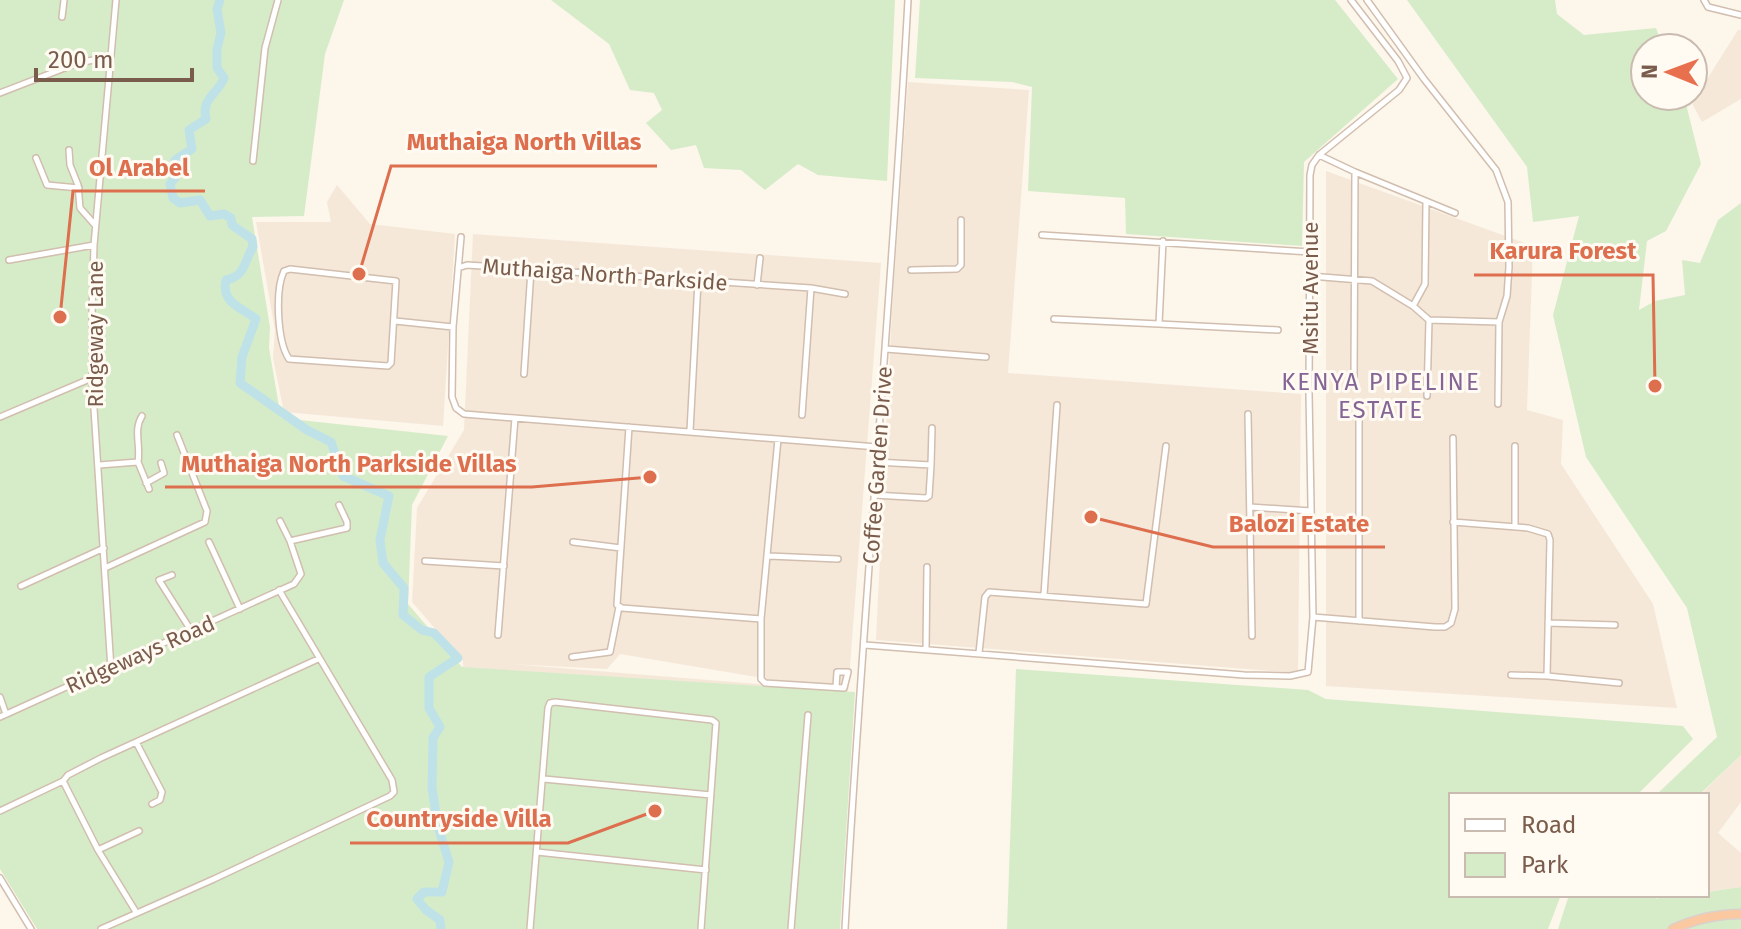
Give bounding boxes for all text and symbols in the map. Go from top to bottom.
scale bar [36,32,192,82]
north arrow [1629,32,1709,112]
text: 200 m [48,46,114,74]
text: N [1636,64,1663,79]
callout: Muthaiga North Villas [391,118,657,166]
text: Muthaiga North Villas [407,128,642,156]
callout: Ol Arabel [73,143,205,191]
text: Ol Arabel [89,154,190,182]
street label: Msitu Avenue [1297,221,1324,355]
callout: Karura Forest [1474,227,1653,275]
text: Karura Forest [1490,237,1637,265]
street label: Muthaiga North Parkside [482,252,728,297]
street label: Ridgeway Lane [82,260,109,408]
street label: Coffee Garden Drive [857,365,898,565]
district label: KENYA PIPELINE ESTATE [1281,368,1481,424]
callout: Muthaiga North Parkside Villas [165,439,532,487]
text: Muthaiga North Parkside Villas [181,450,517,478]
callout: Balozi Estate [1213,499,1385,547]
text: Balozi Estate [1229,510,1369,538]
street label: Ridgeways Road [61,610,219,699]
legend [1449,793,1709,897]
callout: Countryside Villa [350,795,568,843]
text: Countryside Villa [366,805,552,833]
text: Road [1521,811,1576,839]
text: Park [1521,851,1569,879]

